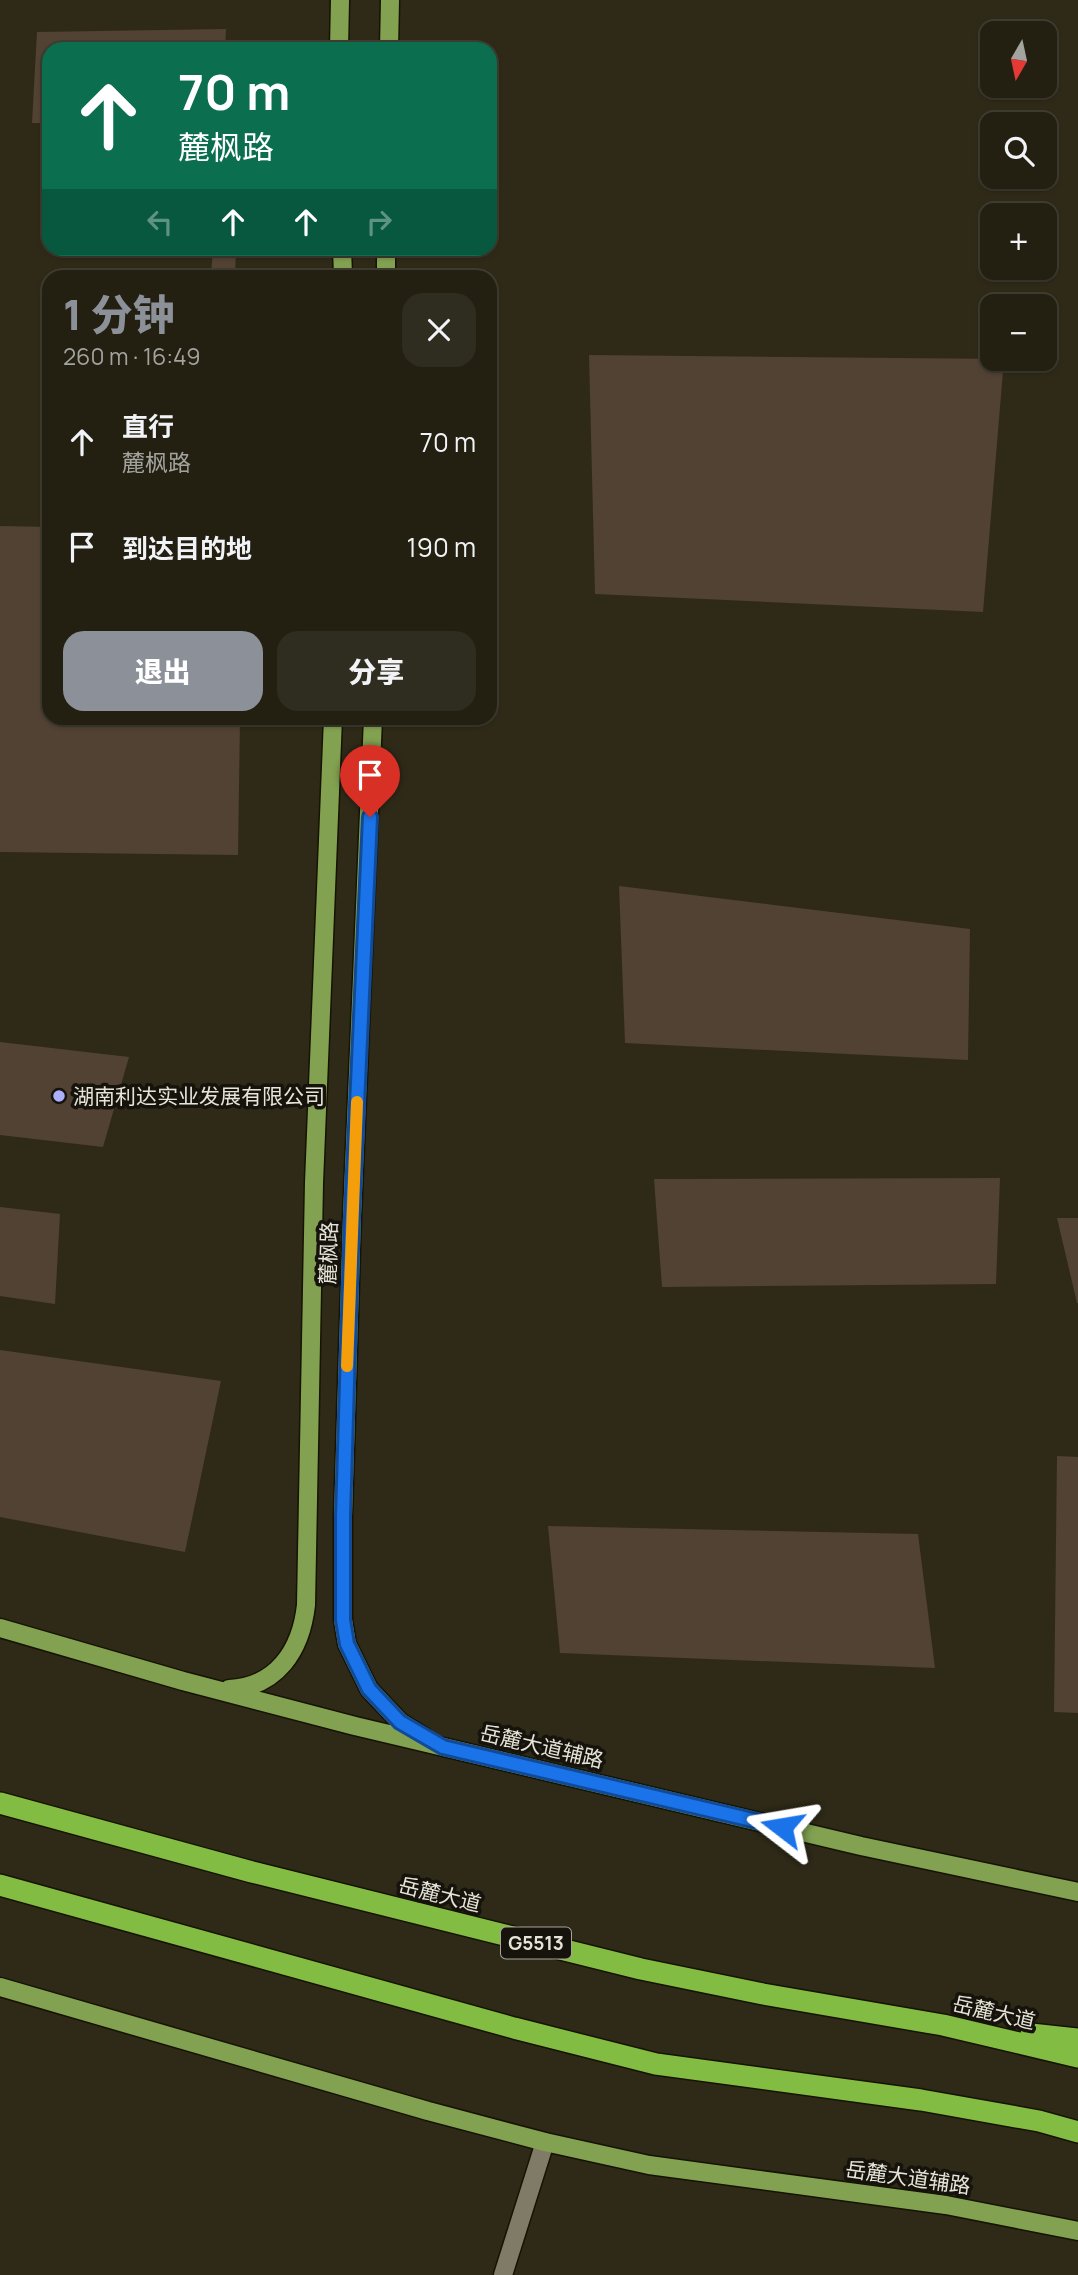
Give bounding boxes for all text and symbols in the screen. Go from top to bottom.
north arrow [980,21,1057,98]
map controls [980,21,1057,371]
text: 70 m [178,58,290,125]
icon: ahead [63,70,154,161]
button: search [980,112,1057,189]
text: 麓枫路 [178,125,274,169]
icon: left [141,203,179,241]
icon: ahead [214,203,252,241]
icon: ahead [287,203,325,241]
icon: right [360,203,398,241]
button: + [980,203,1057,280]
text: 1 分钟 [63,285,174,343]
button: close [402,293,476,367]
button: − [980,294,1057,371]
text: 260 m · 16:49 [63,340,201,372]
text: 直行 [122,408,174,444]
icon: ahead [63,423,101,461]
text: 70 m [420,424,476,460]
text: 麓枫路 [122,446,191,478]
icon: arrive [63,528,101,566]
text: 190 m [407,529,476,565]
text: 到达目的地 [122,530,252,566]
button: 退出 [63,631,263,711]
button: 分享 [277,631,476,711]
pin [340,745,400,817]
icon: arrive [351,756,389,794]
place label: 湖南利达实业发展有限公司 [73,1082,325,1110]
marker: 湖南利达实业发展有限公司 [51,1088,67,1104]
street label: 麓枫路 [313,1221,343,1285]
street label: 岳麓大道辅路 [477,1718,607,1774]
position arrow [745,1790,819,1864]
street label: 岳麓大道 [396,1870,484,1918]
road number: G5513 [501,1927,571,1958]
street label: 岳麓大道 [950,1989,1038,2035]
street label: 岳麓大道辅路 [844,2154,972,2200]

